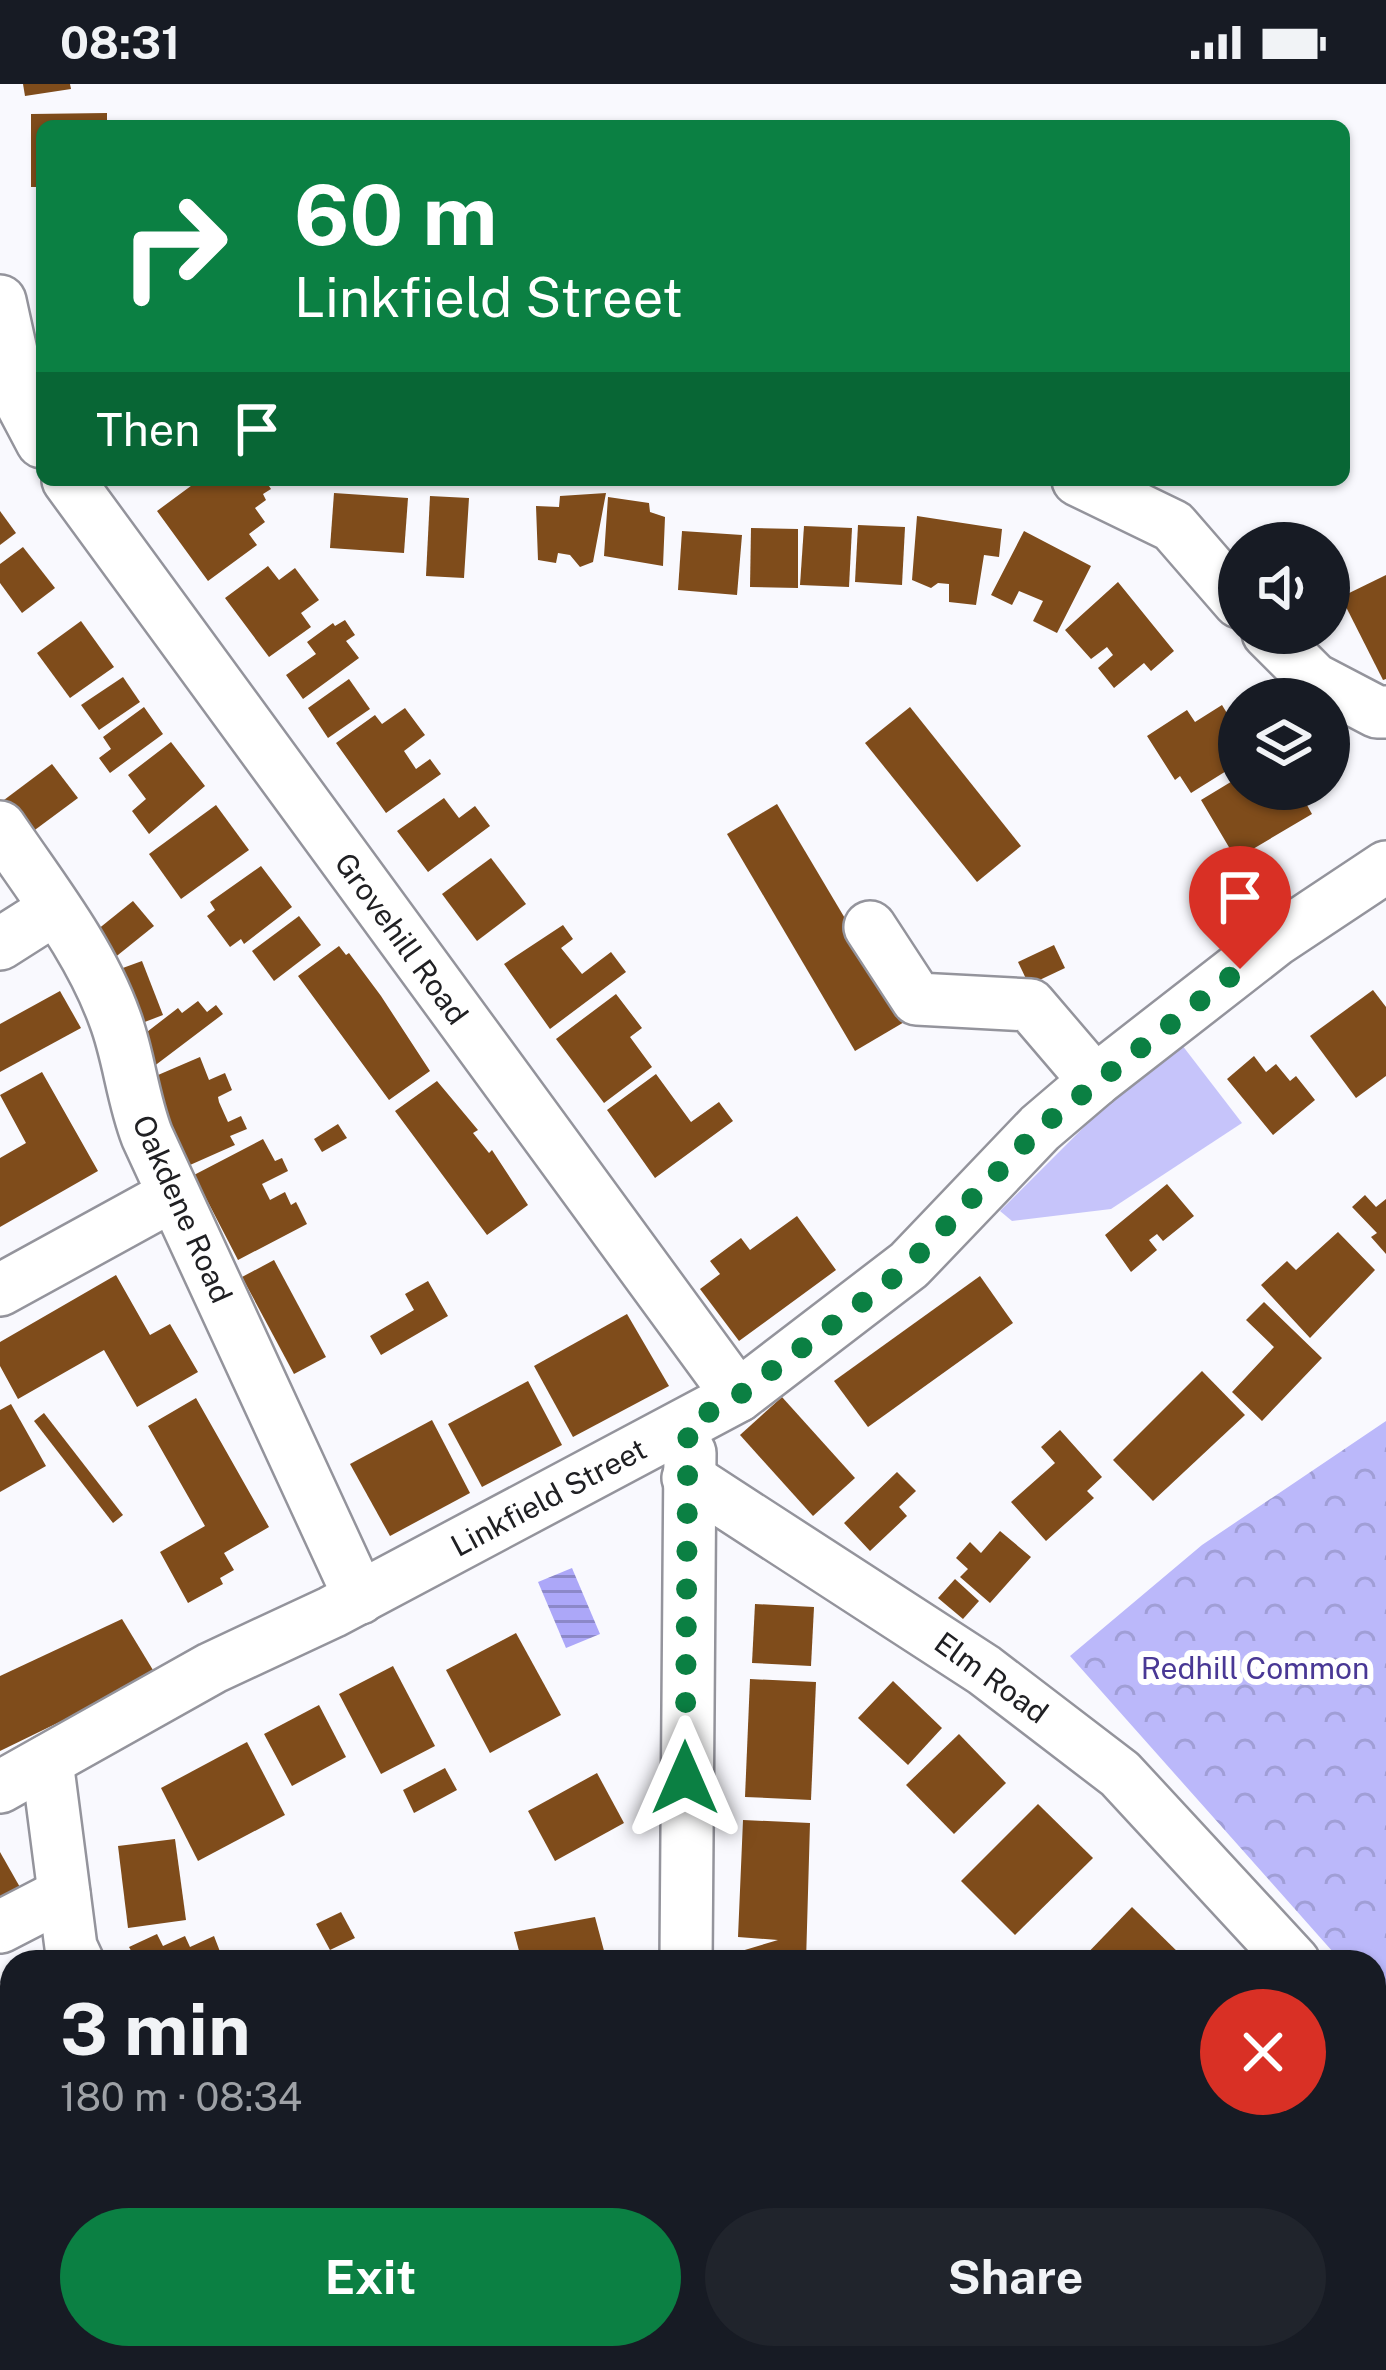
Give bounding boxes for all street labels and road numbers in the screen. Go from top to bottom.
street label: Grovehill Road [328,846,476,1031]
street label: Oakdene Road [125,1109,240,1308]
street label: Linkfield Street [445,1430,652,1564]
street label: Elm Road [928,1624,1055,1730]

